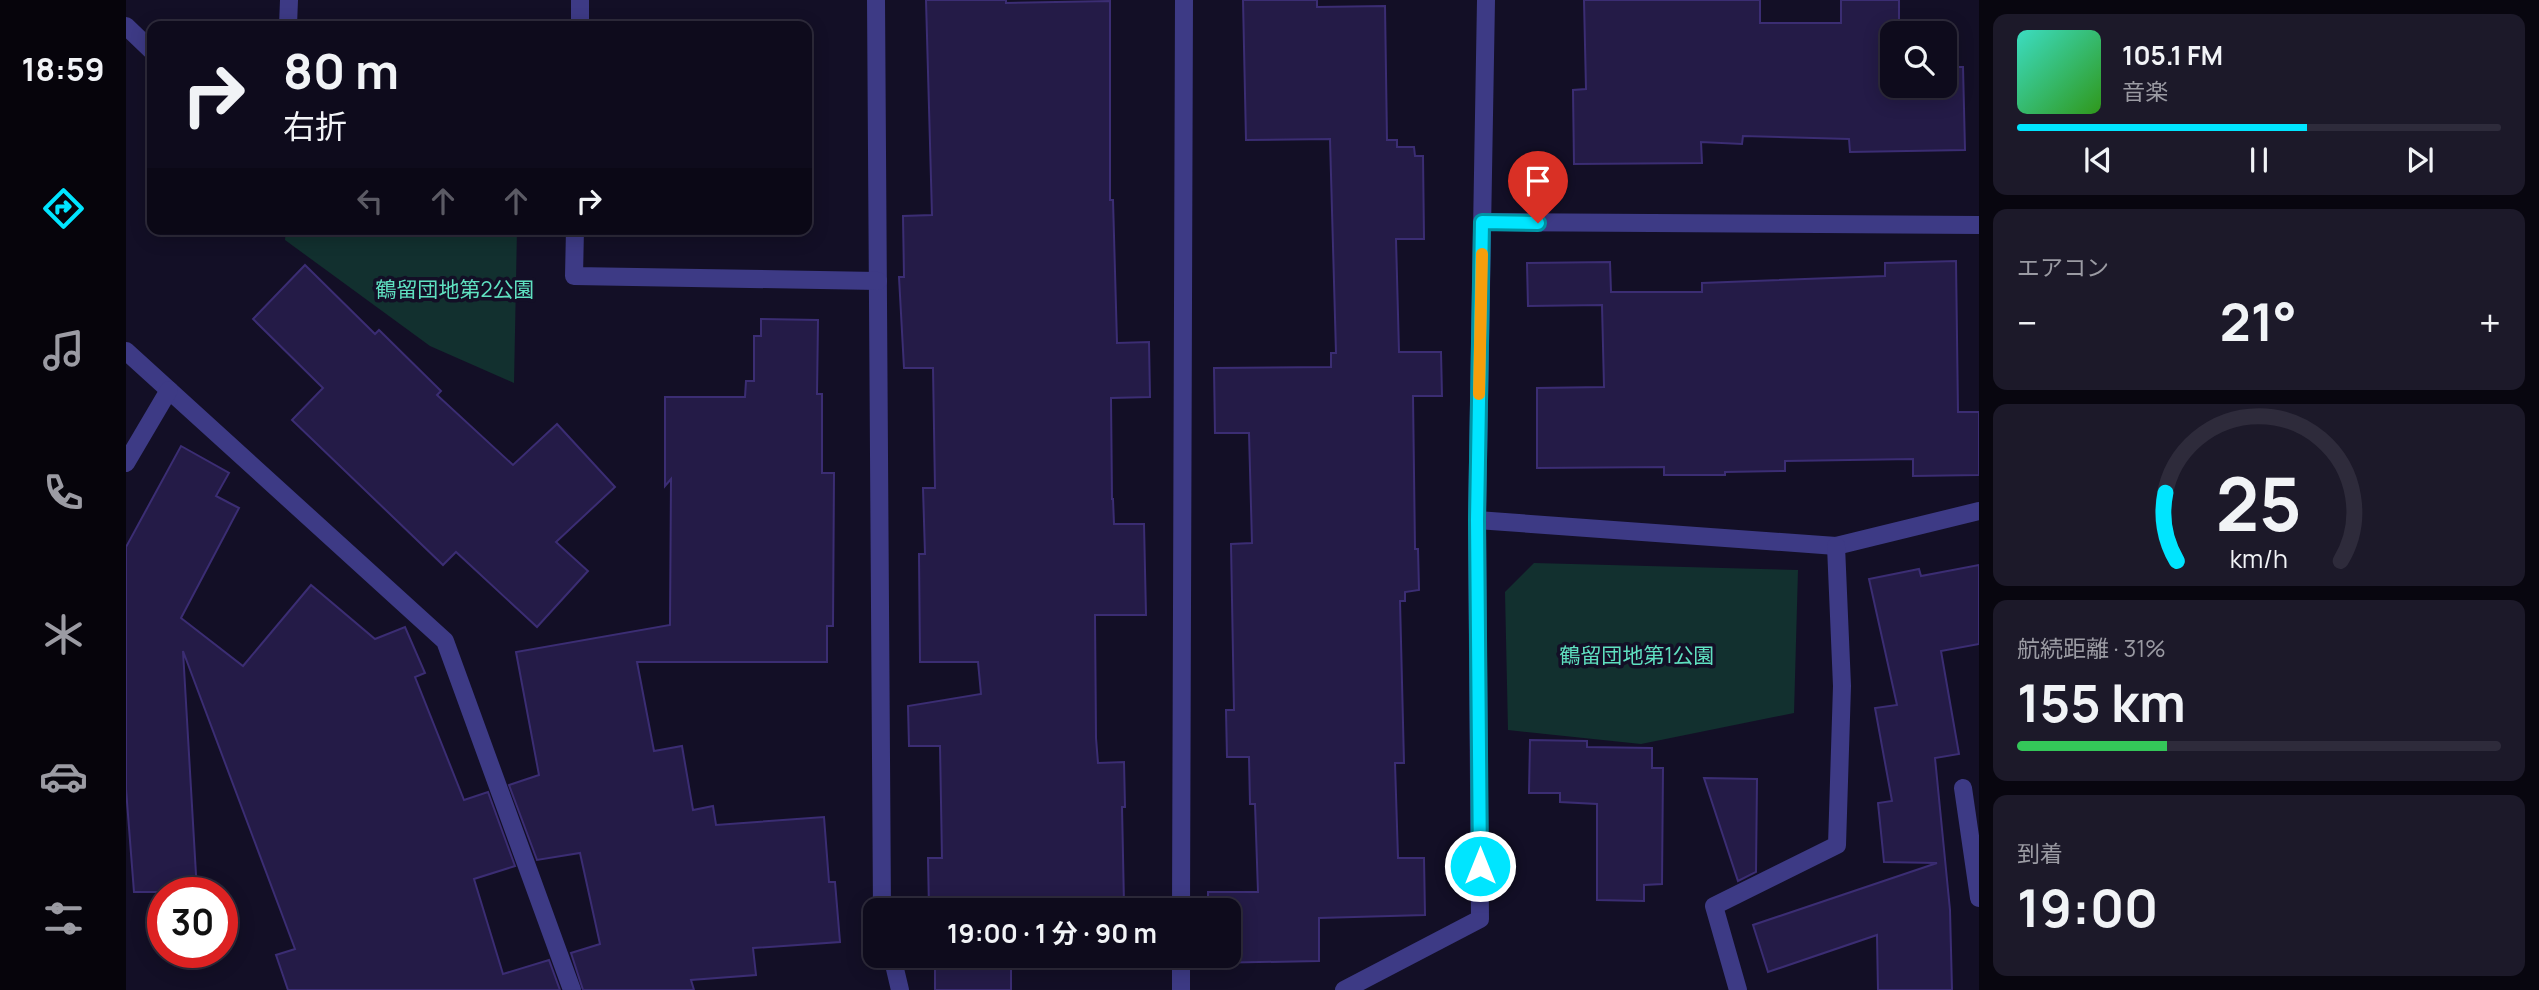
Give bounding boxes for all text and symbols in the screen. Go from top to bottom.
map controls [1880,21,1957,98]
button: search [1880,21,1957,98]
text: 80 m [283,37,399,104]
text: 105.1 FM [2122,37,2223,73]
text: 18:59 [21,47,105,91]
icon: right [168,49,259,140]
text: 音楽 [2122,75,2168,107]
text: 右折 [283,104,347,148]
icon: previous [2079,141,2117,179]
icon: pause [2240,141,2278,179]
icon: next [2401,141,2439,179]
pin [1508,151,1568,223]
icon: arrive [1519,162,1557,200]
icon: left [351,182,389,220]
icon: ahead [424,182,462,220]
icon: ahead [497,182,535,220]
icon: right [570,182,608,220]
icon: directions [39,184,88,233]
text: エアコン [2017,251,2109,283]
park label: 鶴留団地第2公園 [376,275,534,303]
text: 21° [2220,286,2297,357]
text: − [2017,296,2038,348]
text: + [2479,296,2501,348]
icon: music [39,326,88,375]
text: 25 [2216,453,2302,553]
icon: phone [39,468,88,517]
text: km/h [2230,541,2288,576]
icon: climate [39,610,88,659]
text: 航続距離 · 31% [2017,632,2166,664]
park label: 鶴留団地第1公園 [1559,641,1715,669]
text: 155 km [2017,667,2186,738]
icon: car [39,752,88,801]
position arrow [1443,829,1517,903]
text: 到着 [2017,837,2063,869]
text: 19:00 [2017,872,2158,943]
speed limit sign: 30 [147,877,238,968]
icon: filters [39,894,88,943]
text: 19:00 · 1 分 · 90 m [947,915,1157,951]

